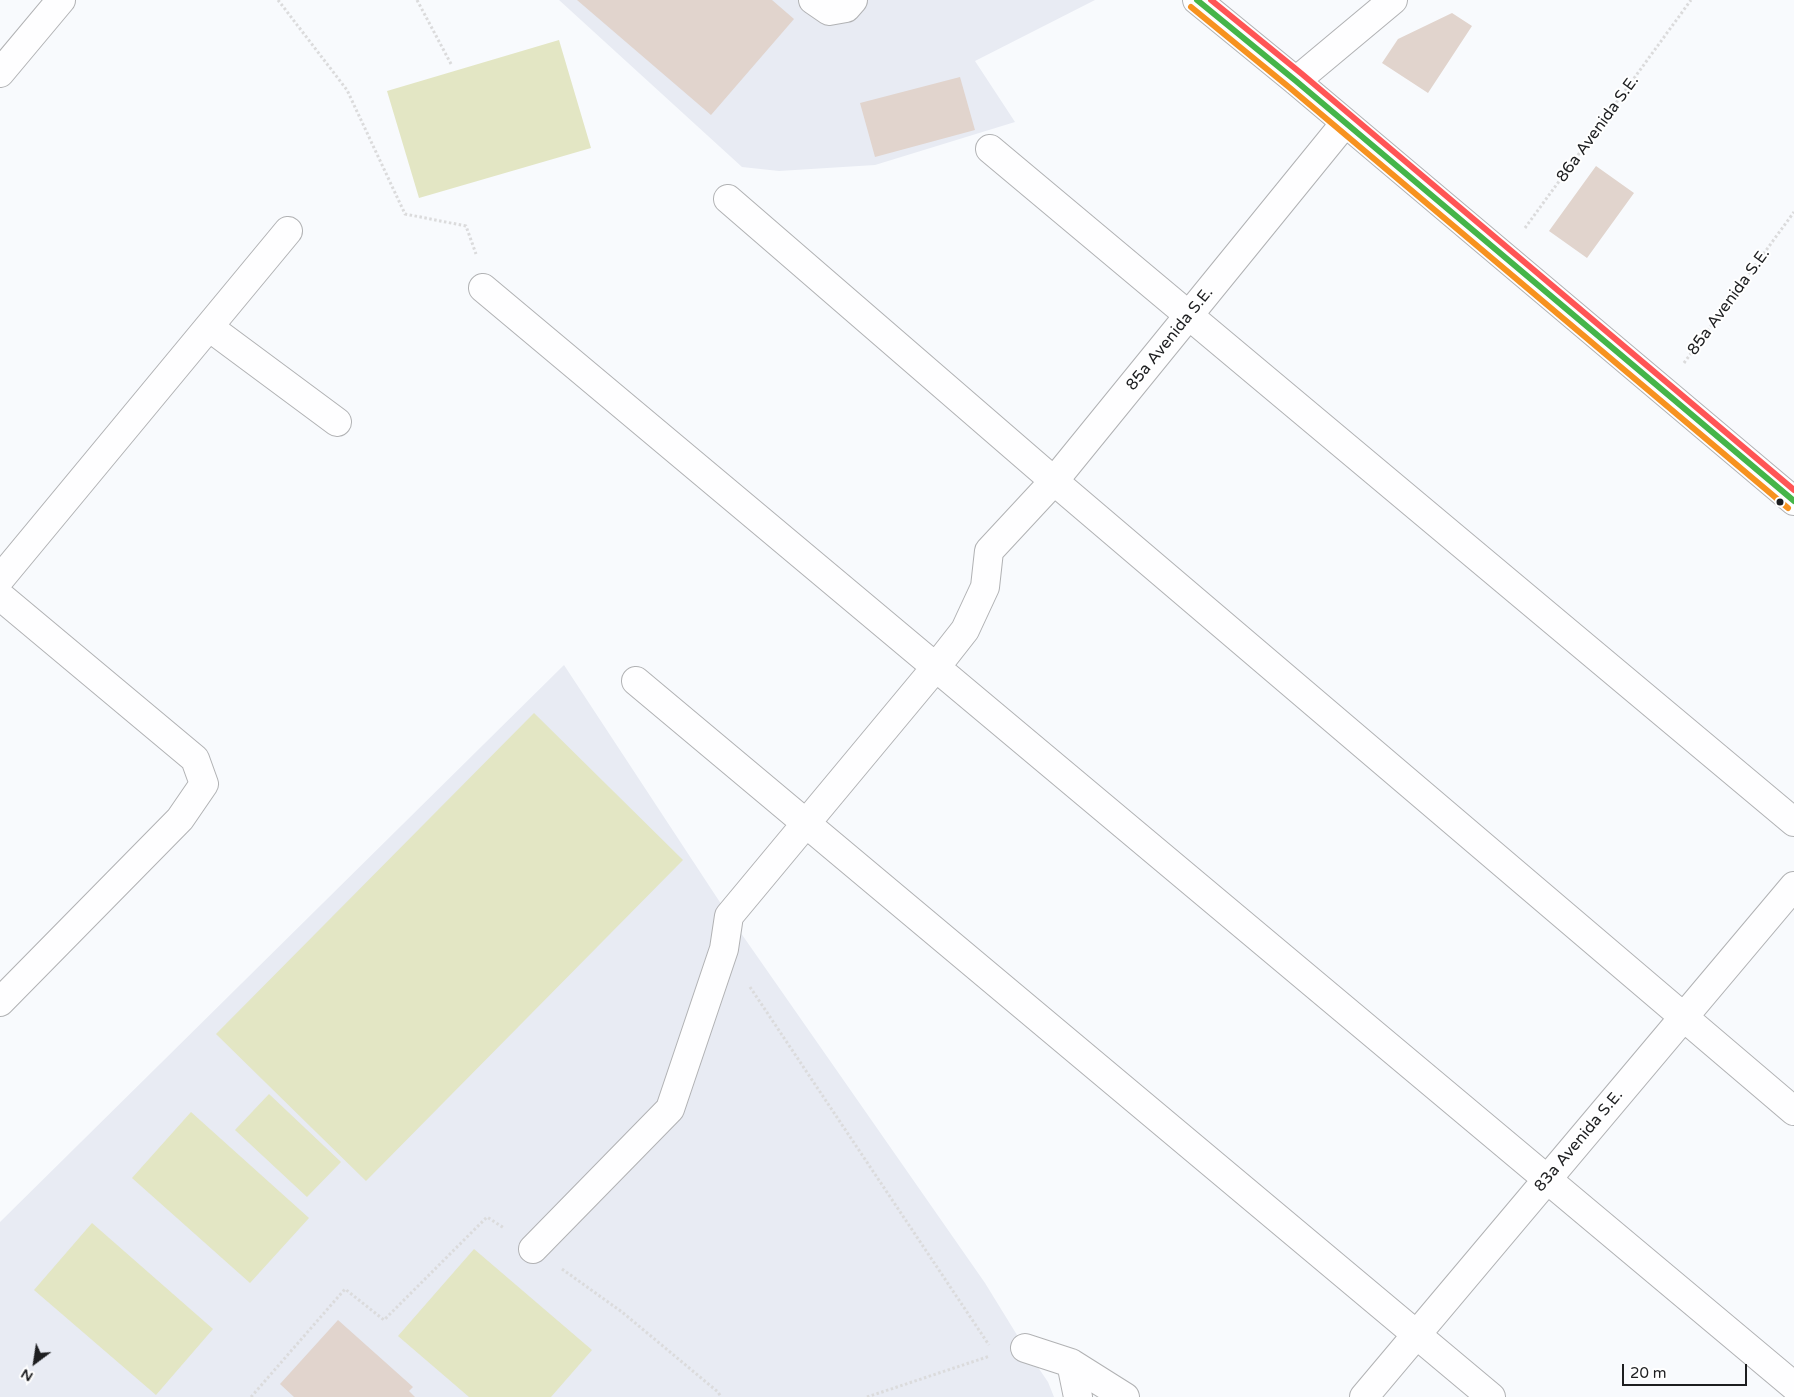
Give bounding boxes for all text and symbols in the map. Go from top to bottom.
street label: 86a Avenida S.E. [1553,72,1643,186]
street label: 85a Avenida S.E. [1684,245,1774,359]
street label: 85a Avenida S.E. [1122,283,1218,395]
unlabelled marker [1775,497,1785,507]
street label: 83a Avenida S.E. [1531,1086,1627,1196]
north arrow [10,1337,60,1387]
scale bar [1624,1354,1749,1386]
text: 20 m [1630,1364,1667,1382]
text: N [18,1365,36,1385]

